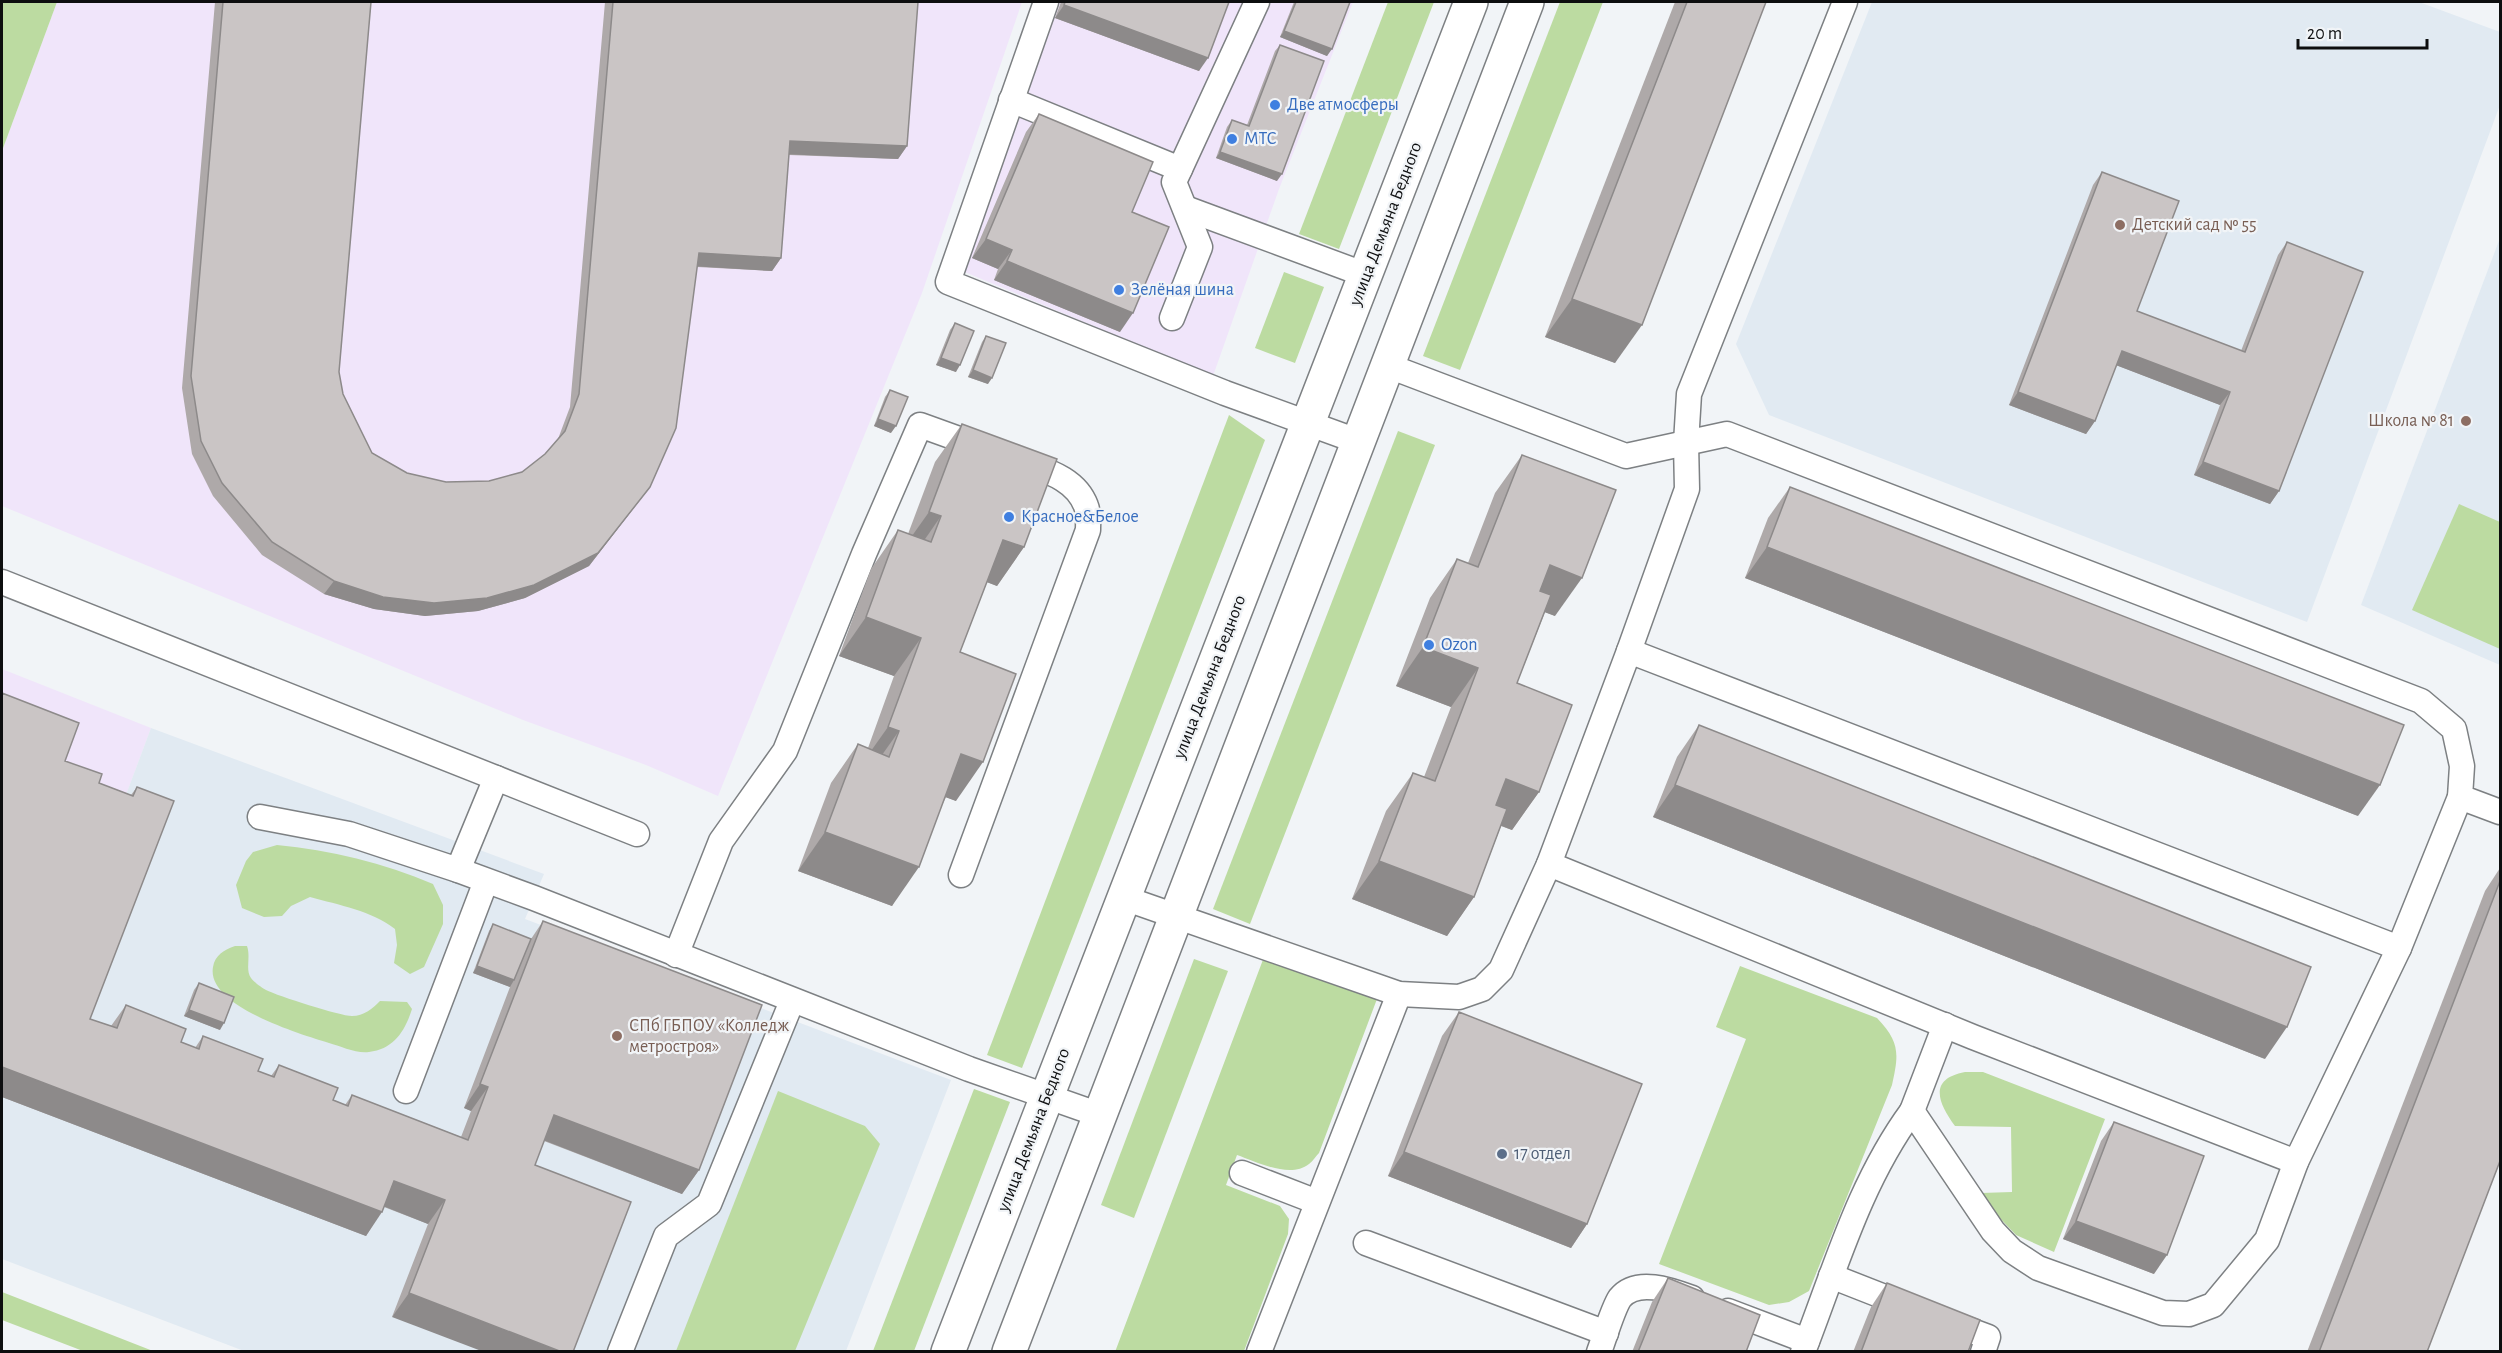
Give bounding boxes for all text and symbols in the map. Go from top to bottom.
scale bar [2298,12,2427,50]
text: 20 m [2307,25,2342,43]
place label: Две атмосферы [1287,96,1399,114]
marker: Две атмосферы [1268,98,1282,112]
place label: МТС [1244,130,1277,148]
marker: МТС [1225,132,1239,146]
street label: улица Демьяна Бедного [1346,140,1425,309]
place label: Детский сад № 55 [2132,216,2257,234]
marker: Детский сад № 55 [2113,218,2127,232]
place label: Зелёная шина [1131,281,1234,299]
marker: Зелёная шина [1112,283,1126,297]
place label: Школа № 81 [2368,412,2454,430]
marker: Школа № 81 [2459,414,2473,428]
place label: Красное&Белое [1021,508,1139,526]
marker: Красное&Белое [1002,510,1016,524]
street label: улица Демьяна Бедного [1170,593,1249,762]
place label: Ozon [1441,636,1478,654]
marker: Ozon [1422,638,1436,652]
place label: СПб ГБПОУ «Колледж метростроя» [629,1016,789,1056]
marker: СПб ГБПОУ «Колледж метростроя» [610,1029,624,1043]
street label: улица Демьяна Бедного [994,1046,1073,1215]
place label: 17 отдел [1514,1145,1571,1163]
marker: 17 отдел [1495,1147,1509,1161]

